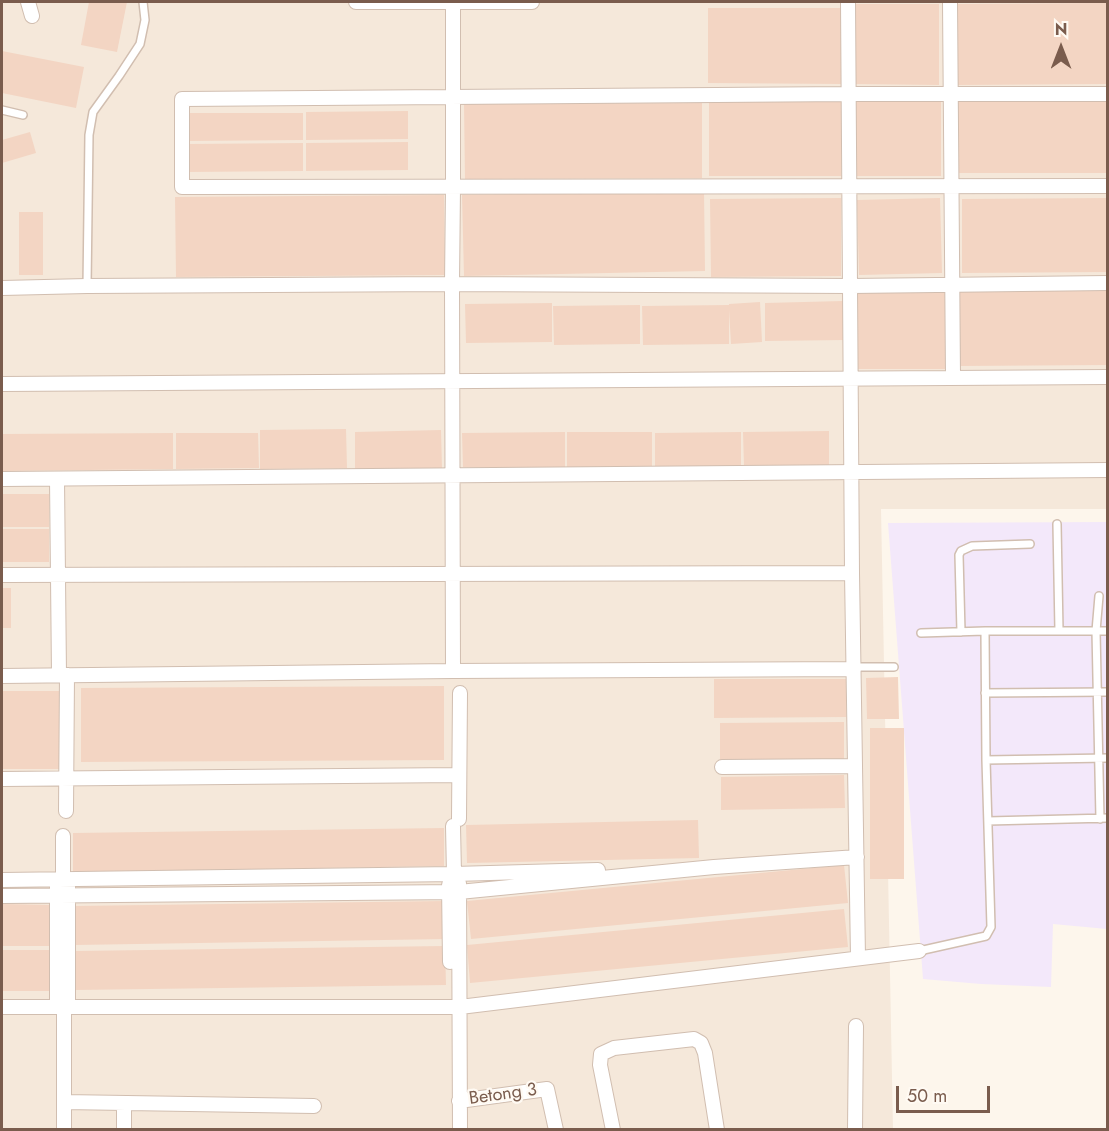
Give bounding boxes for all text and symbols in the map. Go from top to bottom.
north arrow [1031,18,1091,78]
text: N [1055,18,1067,41]
scale bar [899,1074,994,1112]
street label: Betong 3 [468,1080,538,1110]
text: 50 m [907,1083,947,1109]

